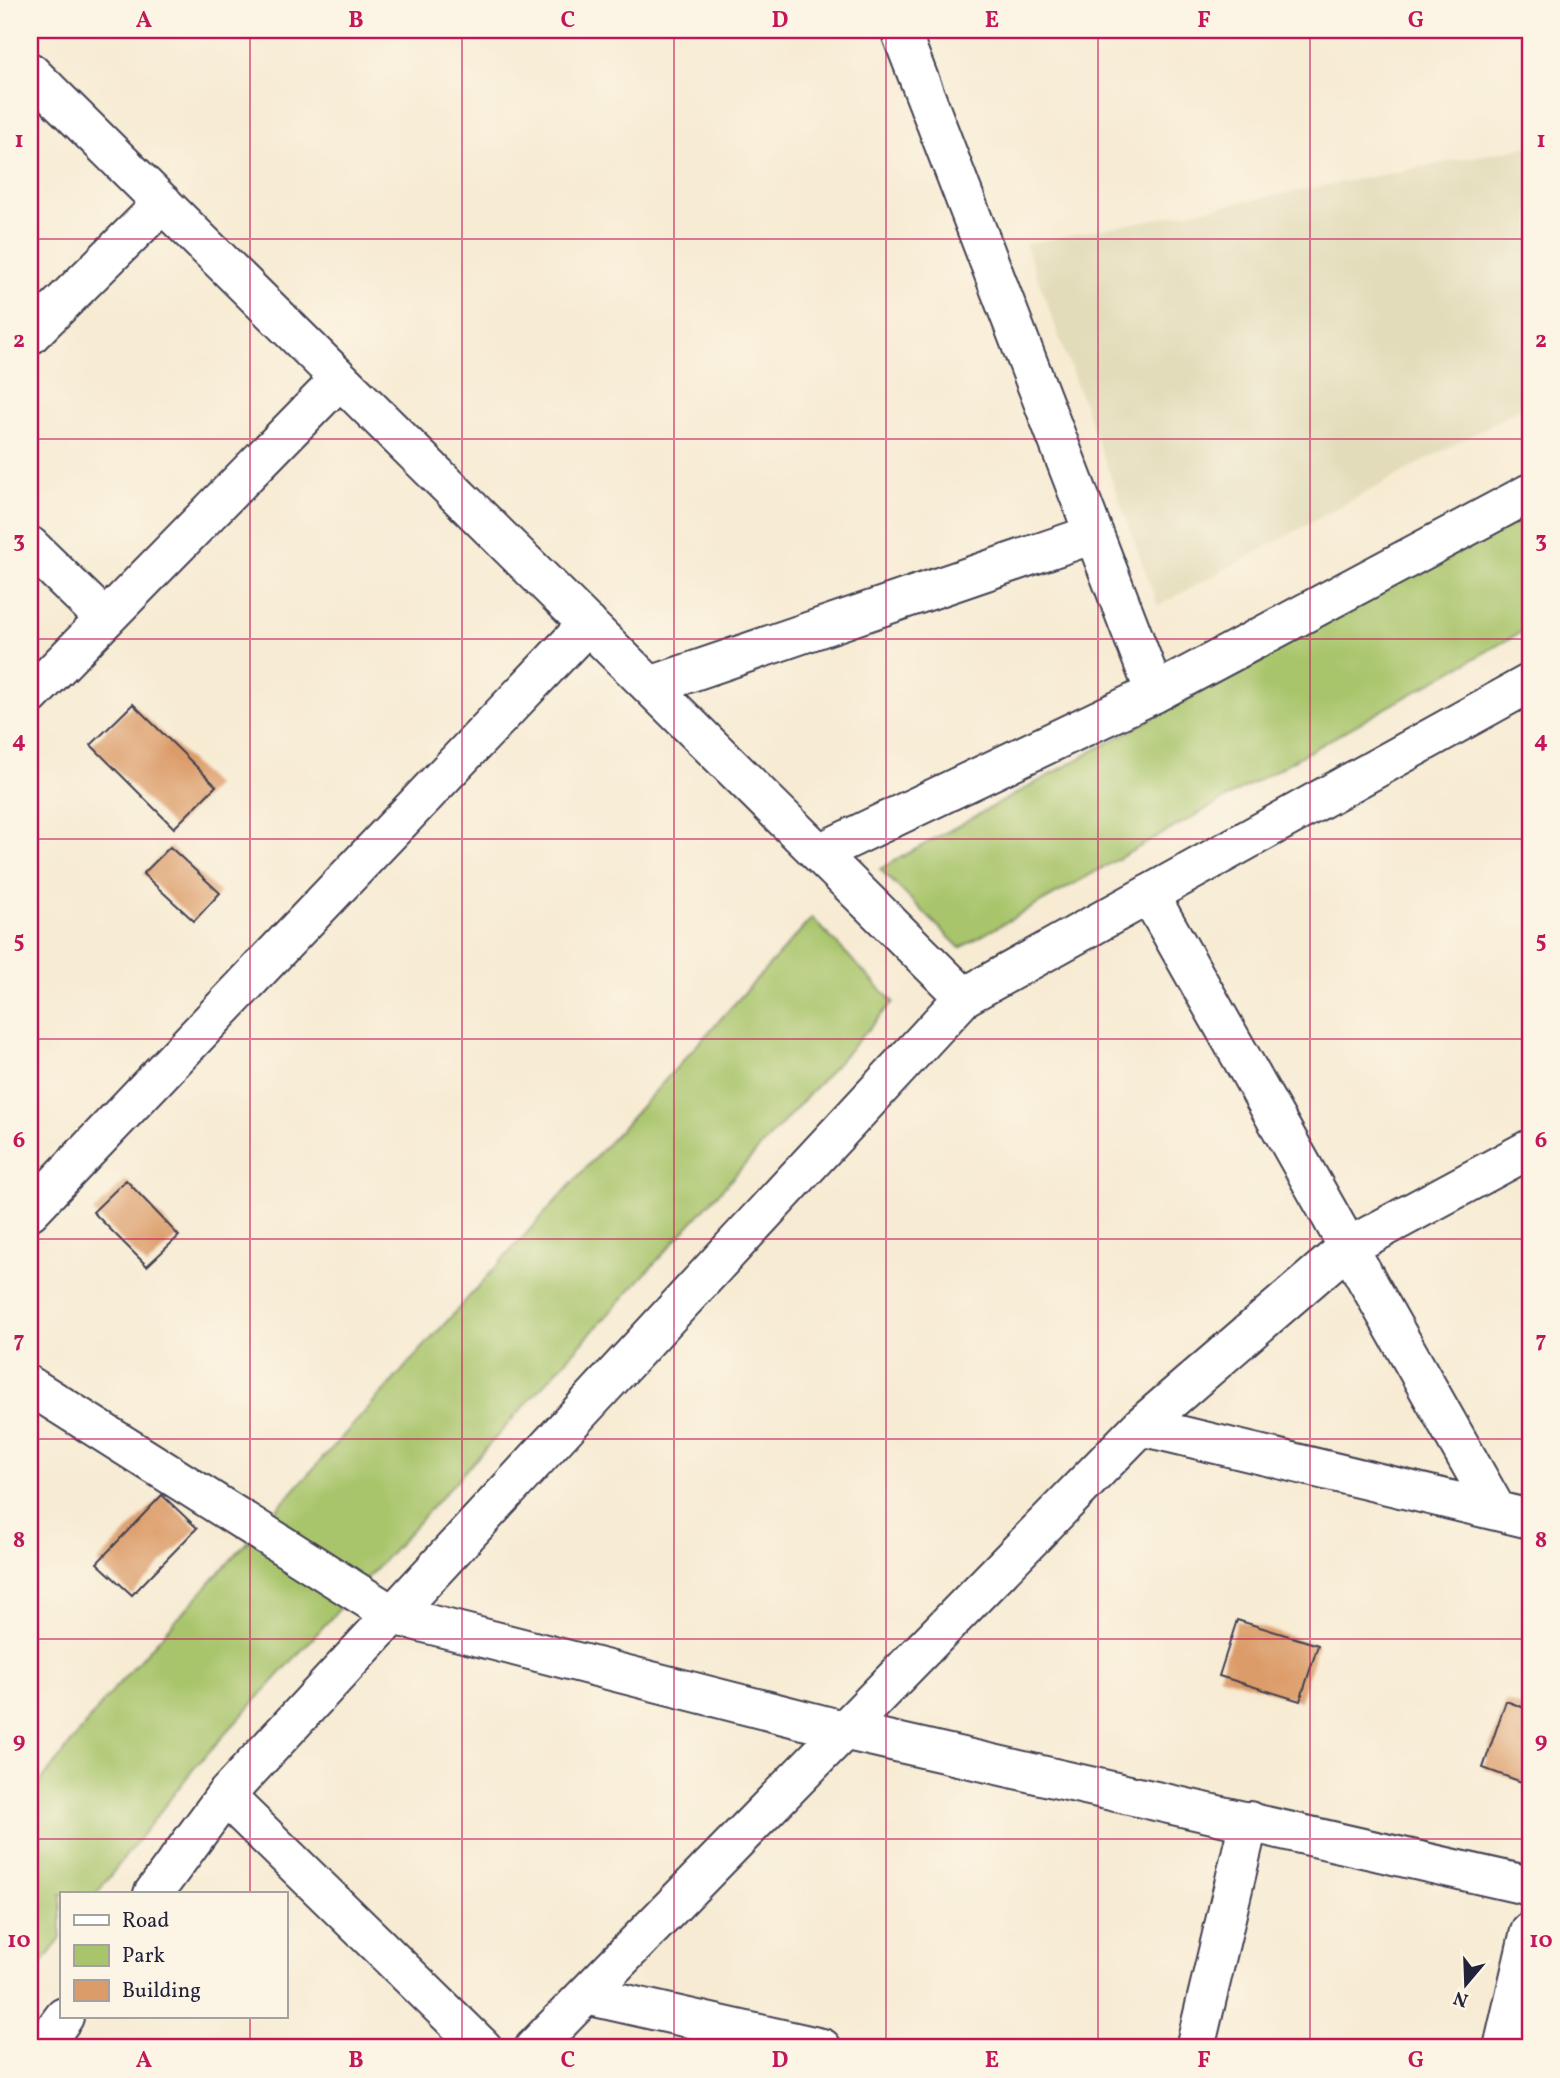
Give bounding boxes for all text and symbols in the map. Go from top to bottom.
text: A [136,5,152,37]
text: B [348,5,364,37]
text: C [561,5,575,37]
text: D [772,5,789,37]
text: E [985,5,999,37]
text: F [1197,5,1211,37]
text: G [1408,5,1424,37]
text: 1 [14,125,24,157]
text: 1 [1536,125,1546,157]
text: 2 [13,325,25,357]
text: 2 [1535,325,1547,357]
text: 3 [13,525,25,557]
text: 3 [1535,525,1547,557]
text: 4 [12,725,26,757]
text: 4 [1534,725,1548,757]
text: 5 [13,925,25,957]
text: 5 [1535,925,1547,957]
text: 6 [13,1125,25,1157]
text: 6 [1535,1125,1547,1157]
text: 7 [14,1325,25,1357]
text: 7 [1536,1325,1547,1357]
text: 8 [13,1525,25,1557]
text: 8 [1535,1525,1547,1557]
text: 9 [13,1725,25,1757]
text: 9 [1535,1725,1547,1757]
legend [60,1892,287,2018]
text: Road [122,1907,169,1936]
text: 10 [7,1925,31,1957]
text: 10 [1529,1925,1553,1957]
text: Park [122,1942,165,1971]
north arrow [1430,1948,1500,2018]
text: Building [122,1977,201,2006]
text: N [1450,1984,1472,2013]
text: A [136,2045,152,2077]
text: B [348,2045,364,2077]
text: C [561,2045,575,2077]
text: D [772,2045,789,2077]
text: E [985,2045,999,2077]
text: F [1197,2045,1211,2077]
text: G [1408,2045,1424,2077]

